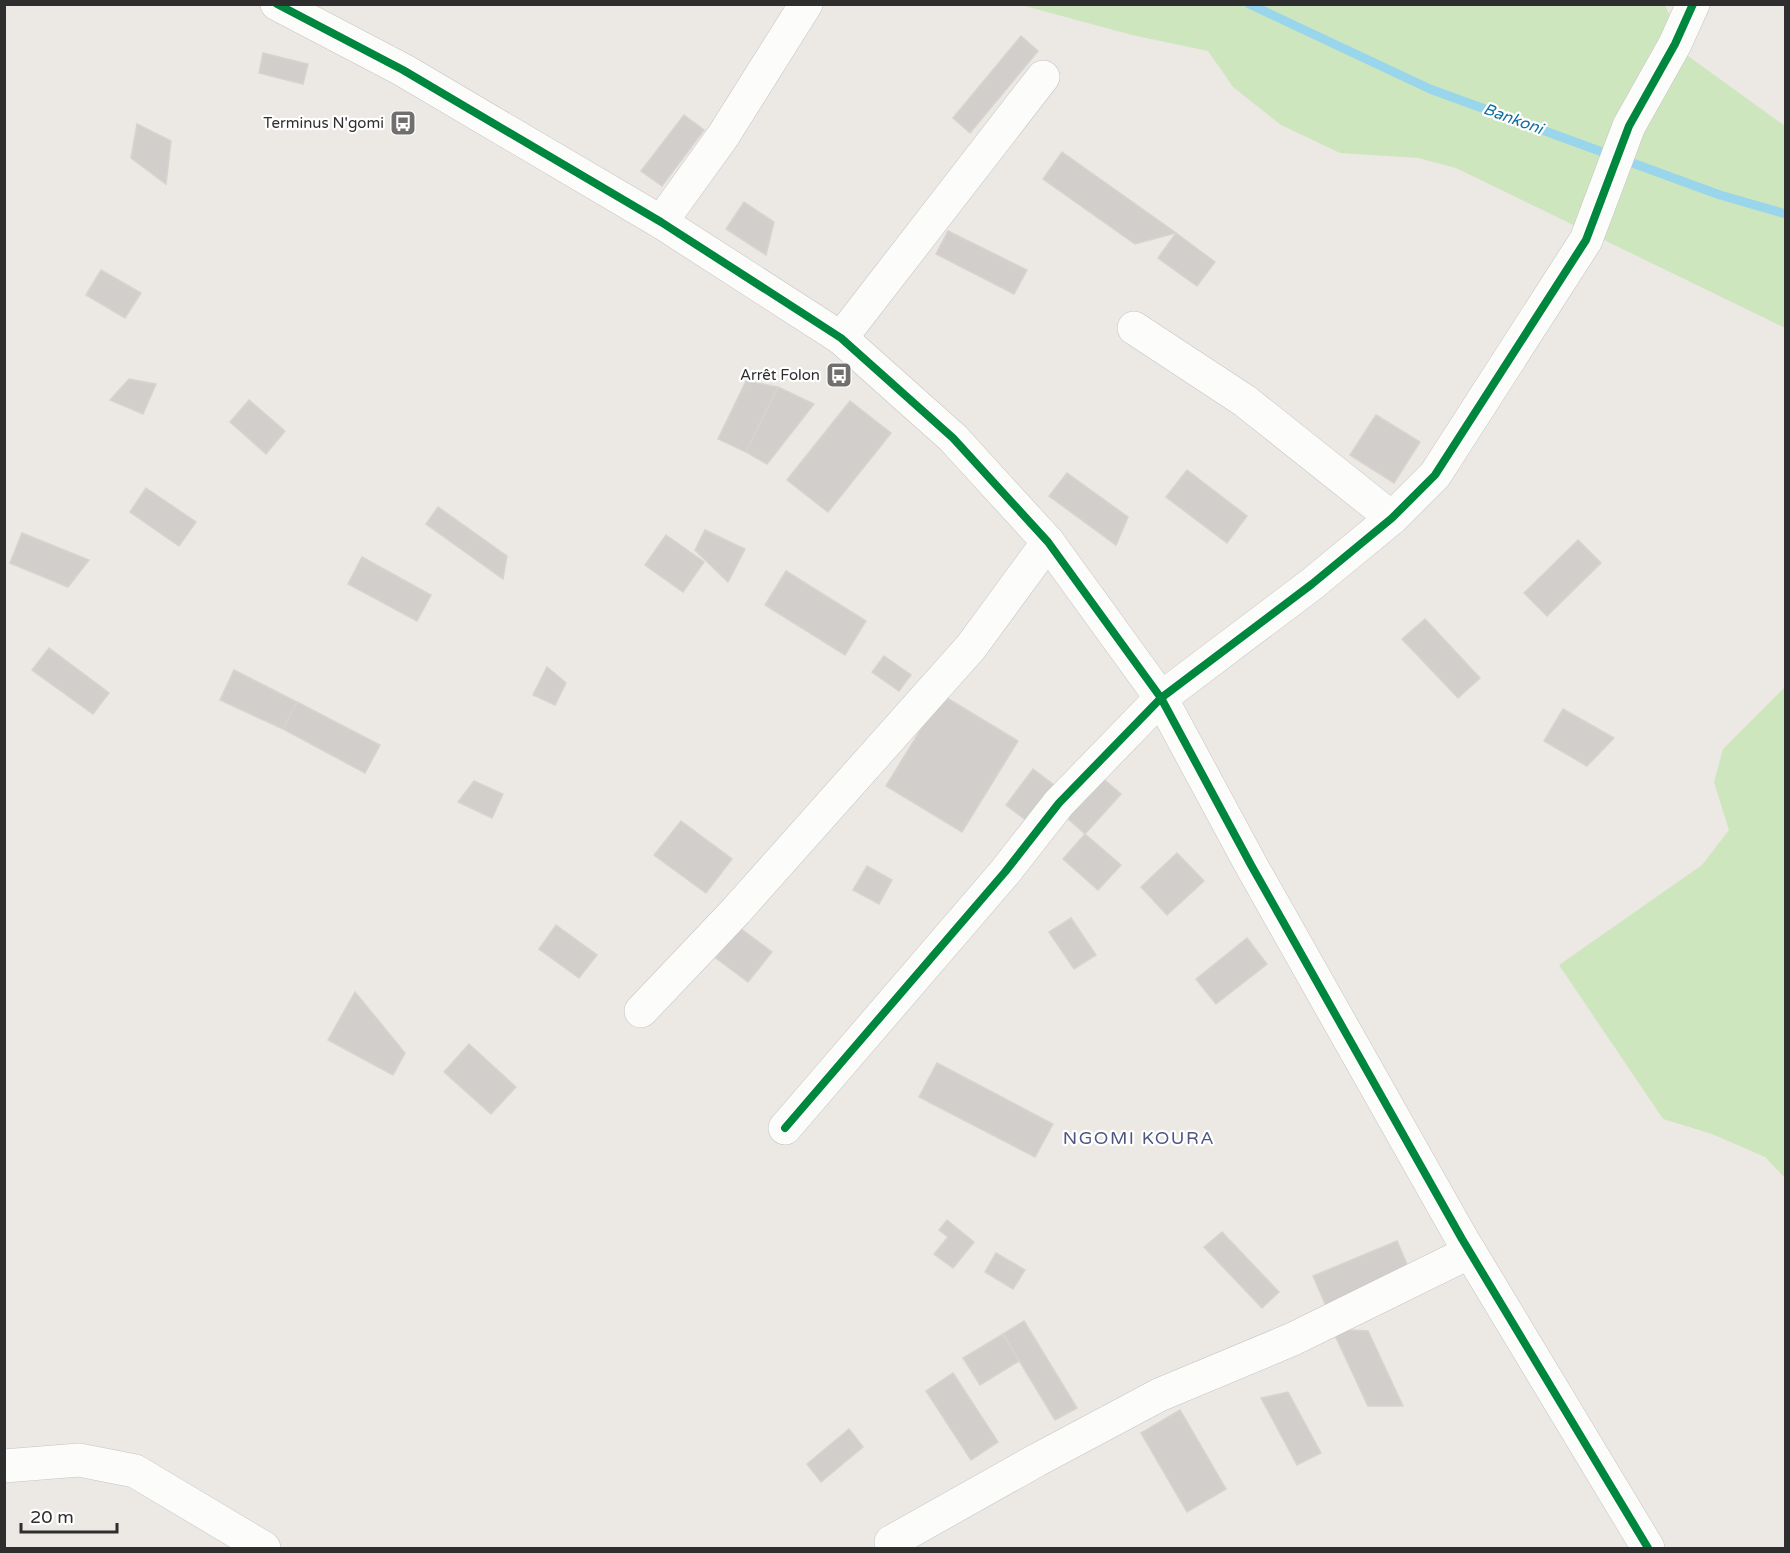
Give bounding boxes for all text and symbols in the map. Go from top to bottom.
water label: Bankoni [1481,99,1547,140]
bus stop icon: Terminus N'gomi [388,108,418,138]
place label: Terminus N'gomi [263,114,384,132]
bus stop icon: Arrêt Folon [824,360,854,390]
place label: Arrêt Folon [740,366,820,384]
district label: NGOMI KOURA [1063,1127,1215,1149]
scale bar [21,1496,117,1534]
text: 20 m [30,1506,74,1528]

